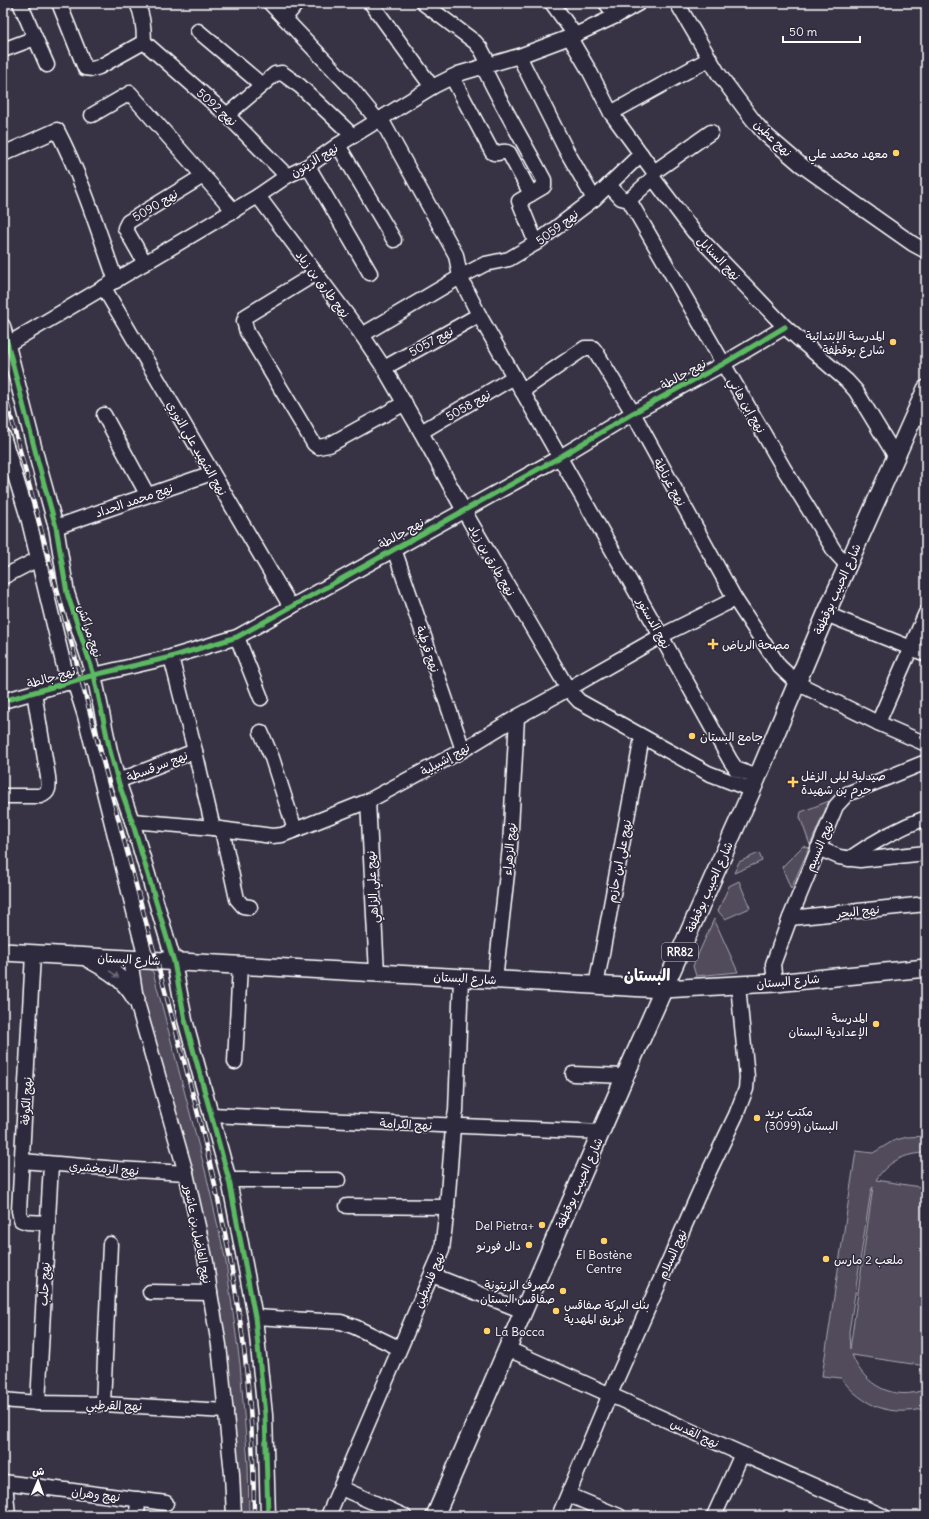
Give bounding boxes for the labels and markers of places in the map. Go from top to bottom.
place label: معهد محمد علي [808,146,888,165]
marker: معهد محمد علي [891,148,901,158]
place label: المدرسة الإبتدائية شارع بوقطفة [806,328,885,359]
marker: المدرسة الإبتدائية شارع بوقطفة [888,337,898,347]
place label: مصحة الرياض [722,637,790,652]
marker: مصحة الرياض [707,638,719,650]
place label: جامع البستان [700,729,763,746]
marker: جامع البستان [687,731,697,741]
place label: صيدلية ليلى الزغل حرم بن شهيدة [801,768,886,799]
marker: صيدلية ليلى الزغل حرم بن شهيدة [788,777,798,787]
place label: المدرسة الإعدادية البستان [789,1010,868,1040]
marker: المدرسة الإعدادية البستان [871,1019,881,1029]
place label: مكتب بريد البستان (3099) [765,1104,838,1134]
marker: مكتب بريد البستان (3099) [752,1113,762,1123]
place label: Del Pietra+ [475,1218,534,1233]
marker: Del Pietra+ [537,1220,547,1230]
marker: El Bostène Centre [599,1236,609,1246]
place label: دال فورنو [476,1238,521,1254]
marker: دال فورنو [524,1240,534,1250]
place label: El Bostène Centre [576,1247,632,1276]
place label: ملعب 2 مارس [834,1252,903,1268]
marker: ملعب 2 مارس [821,1254,831,1264]
place label: مصرف الزيتونة صفاقس البستان [480,1277,555,1307]
marker: مصرف الزيتونة صفاقس البستان [558,1286,568,1296]
place label: بنك البركة صفاقس طريق المهدية [564,1297,649,1326]
marker: بنك البركة صفاقس طريق المهدية [551,1306,561,1316]
place label: La Bocca [495,1324,545,1339]
marker: La Bocca [482,1326,492,1336]

